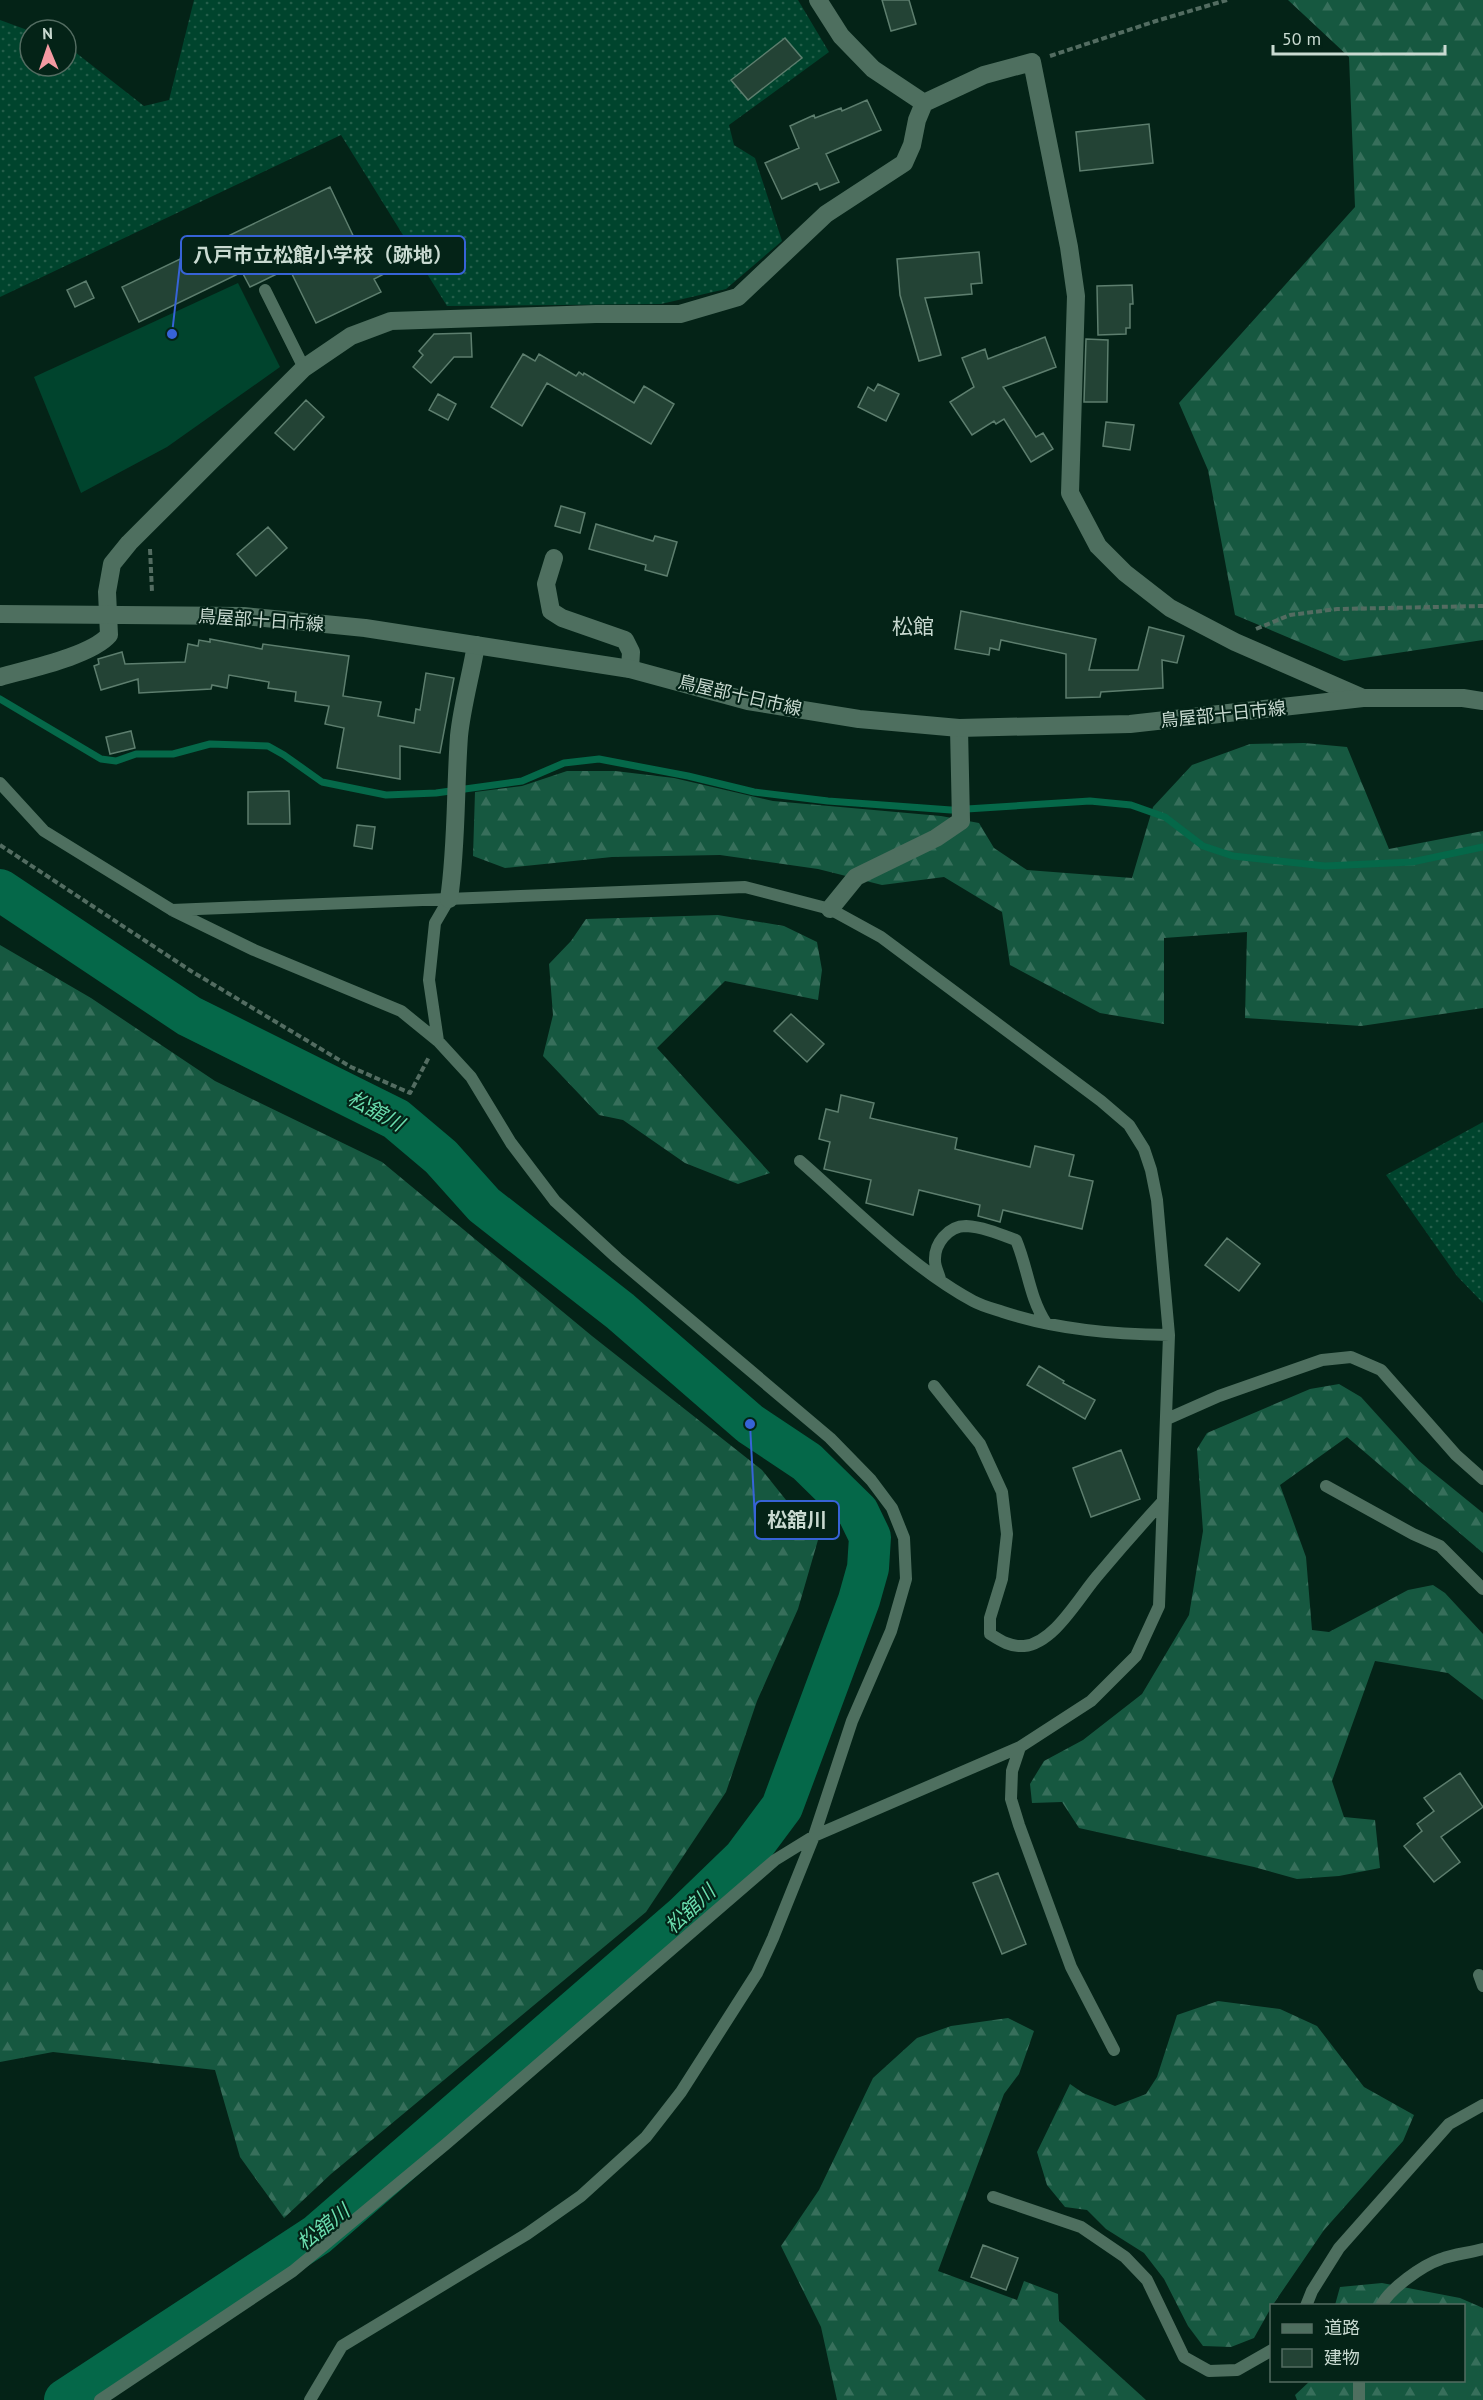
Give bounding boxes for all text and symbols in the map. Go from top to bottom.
north arrow [18,18,78,78]
scale bar [1273,18,1446,56]
text: N [42,23,53,43]
text: 50 m [1282,27,1321,50]
callout: 八戸市立松館小学校（跡地） [181,236,465,274]
text: 八戸市立松館小学校（跡地） [193,242,453,268]
street label: 鳥屋部十日市線 [197,604,325,636]
district label: 松館 [892,613,934,640]
street label: 鳥屋部十日市線 [676,670,804,720]
street label: 鳥屋部十日市線 [1159,696,1287,732]
water label: 松舘川 [343,1085,410,1138]
callout: 松舘川 [755,1501,839,1539]
text: 松舘川 [767,1507,827,1533]
water label: 松舘川 [659,1878,722,1939]
water label: 松舘川 [291,2197,356,2256]
legend [1270,2304,1465,2382]
text: 道路 [1324,2316,1360,2339]
text: 建物 [1324,2346,1360,2369]

